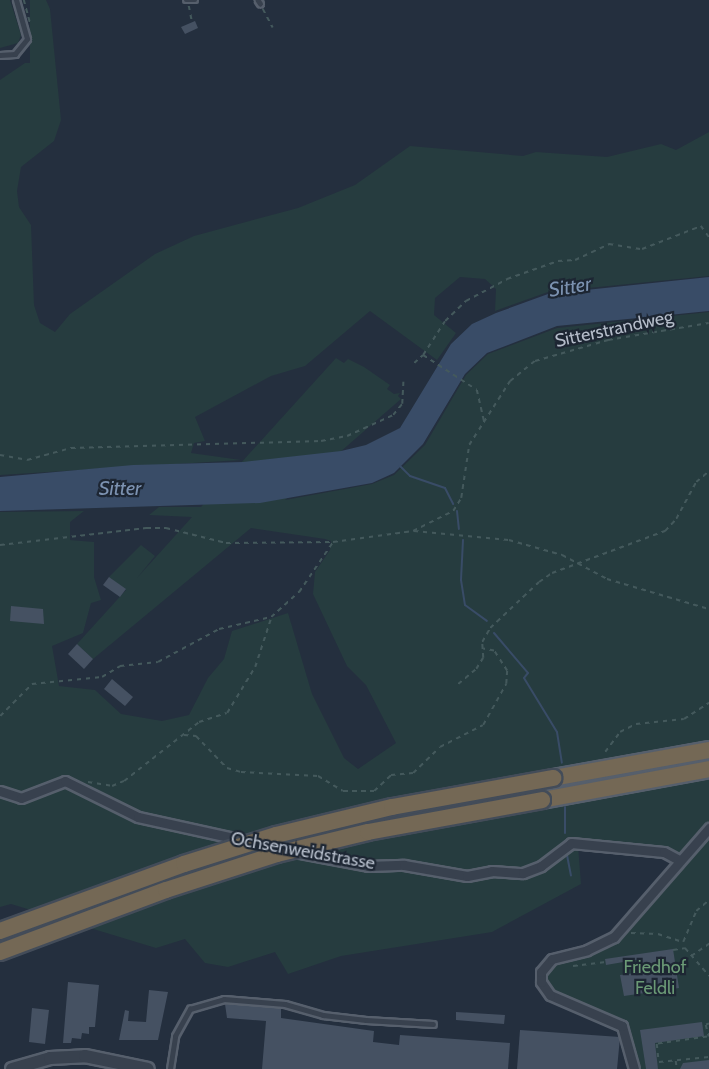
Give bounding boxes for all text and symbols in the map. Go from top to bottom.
water label: Sitter [547,272,593,302]
street label: Sitterstrandweg [553,306,675,352]
water label: Sitter [99,476,141,500]
street label: Ochsenweidstrasse [229,828,377,874]
park label: Friedhof Feldli [624,957,686,1000]

